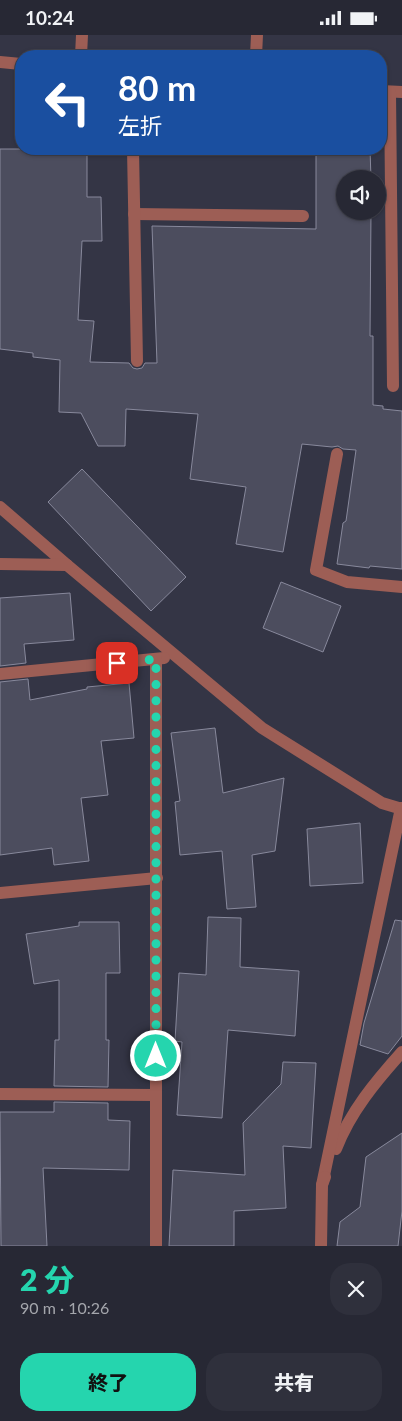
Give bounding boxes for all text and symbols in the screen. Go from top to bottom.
text: 10:24 [25,6,74,29]
text: 80 m [118,66,196,108]
icon: left [35,70,100,135]
text: 左折 [118,112,162,139]
map controls [336,170,386,220]
button: sound [336,170,386,220]
pin [96,642,138,684]
icon: arrive [103,649,131,677]
position arrow [129,1029,181,1081]
text: 2 分 [20,1261,74,1297]
button: close [330,1263,382,1315]
text: 90 m · 10:26 [20,1298,109,1317]
button: 終了 [20,1353,196,1411]
button: 共有 [206,1353,382,1411]

